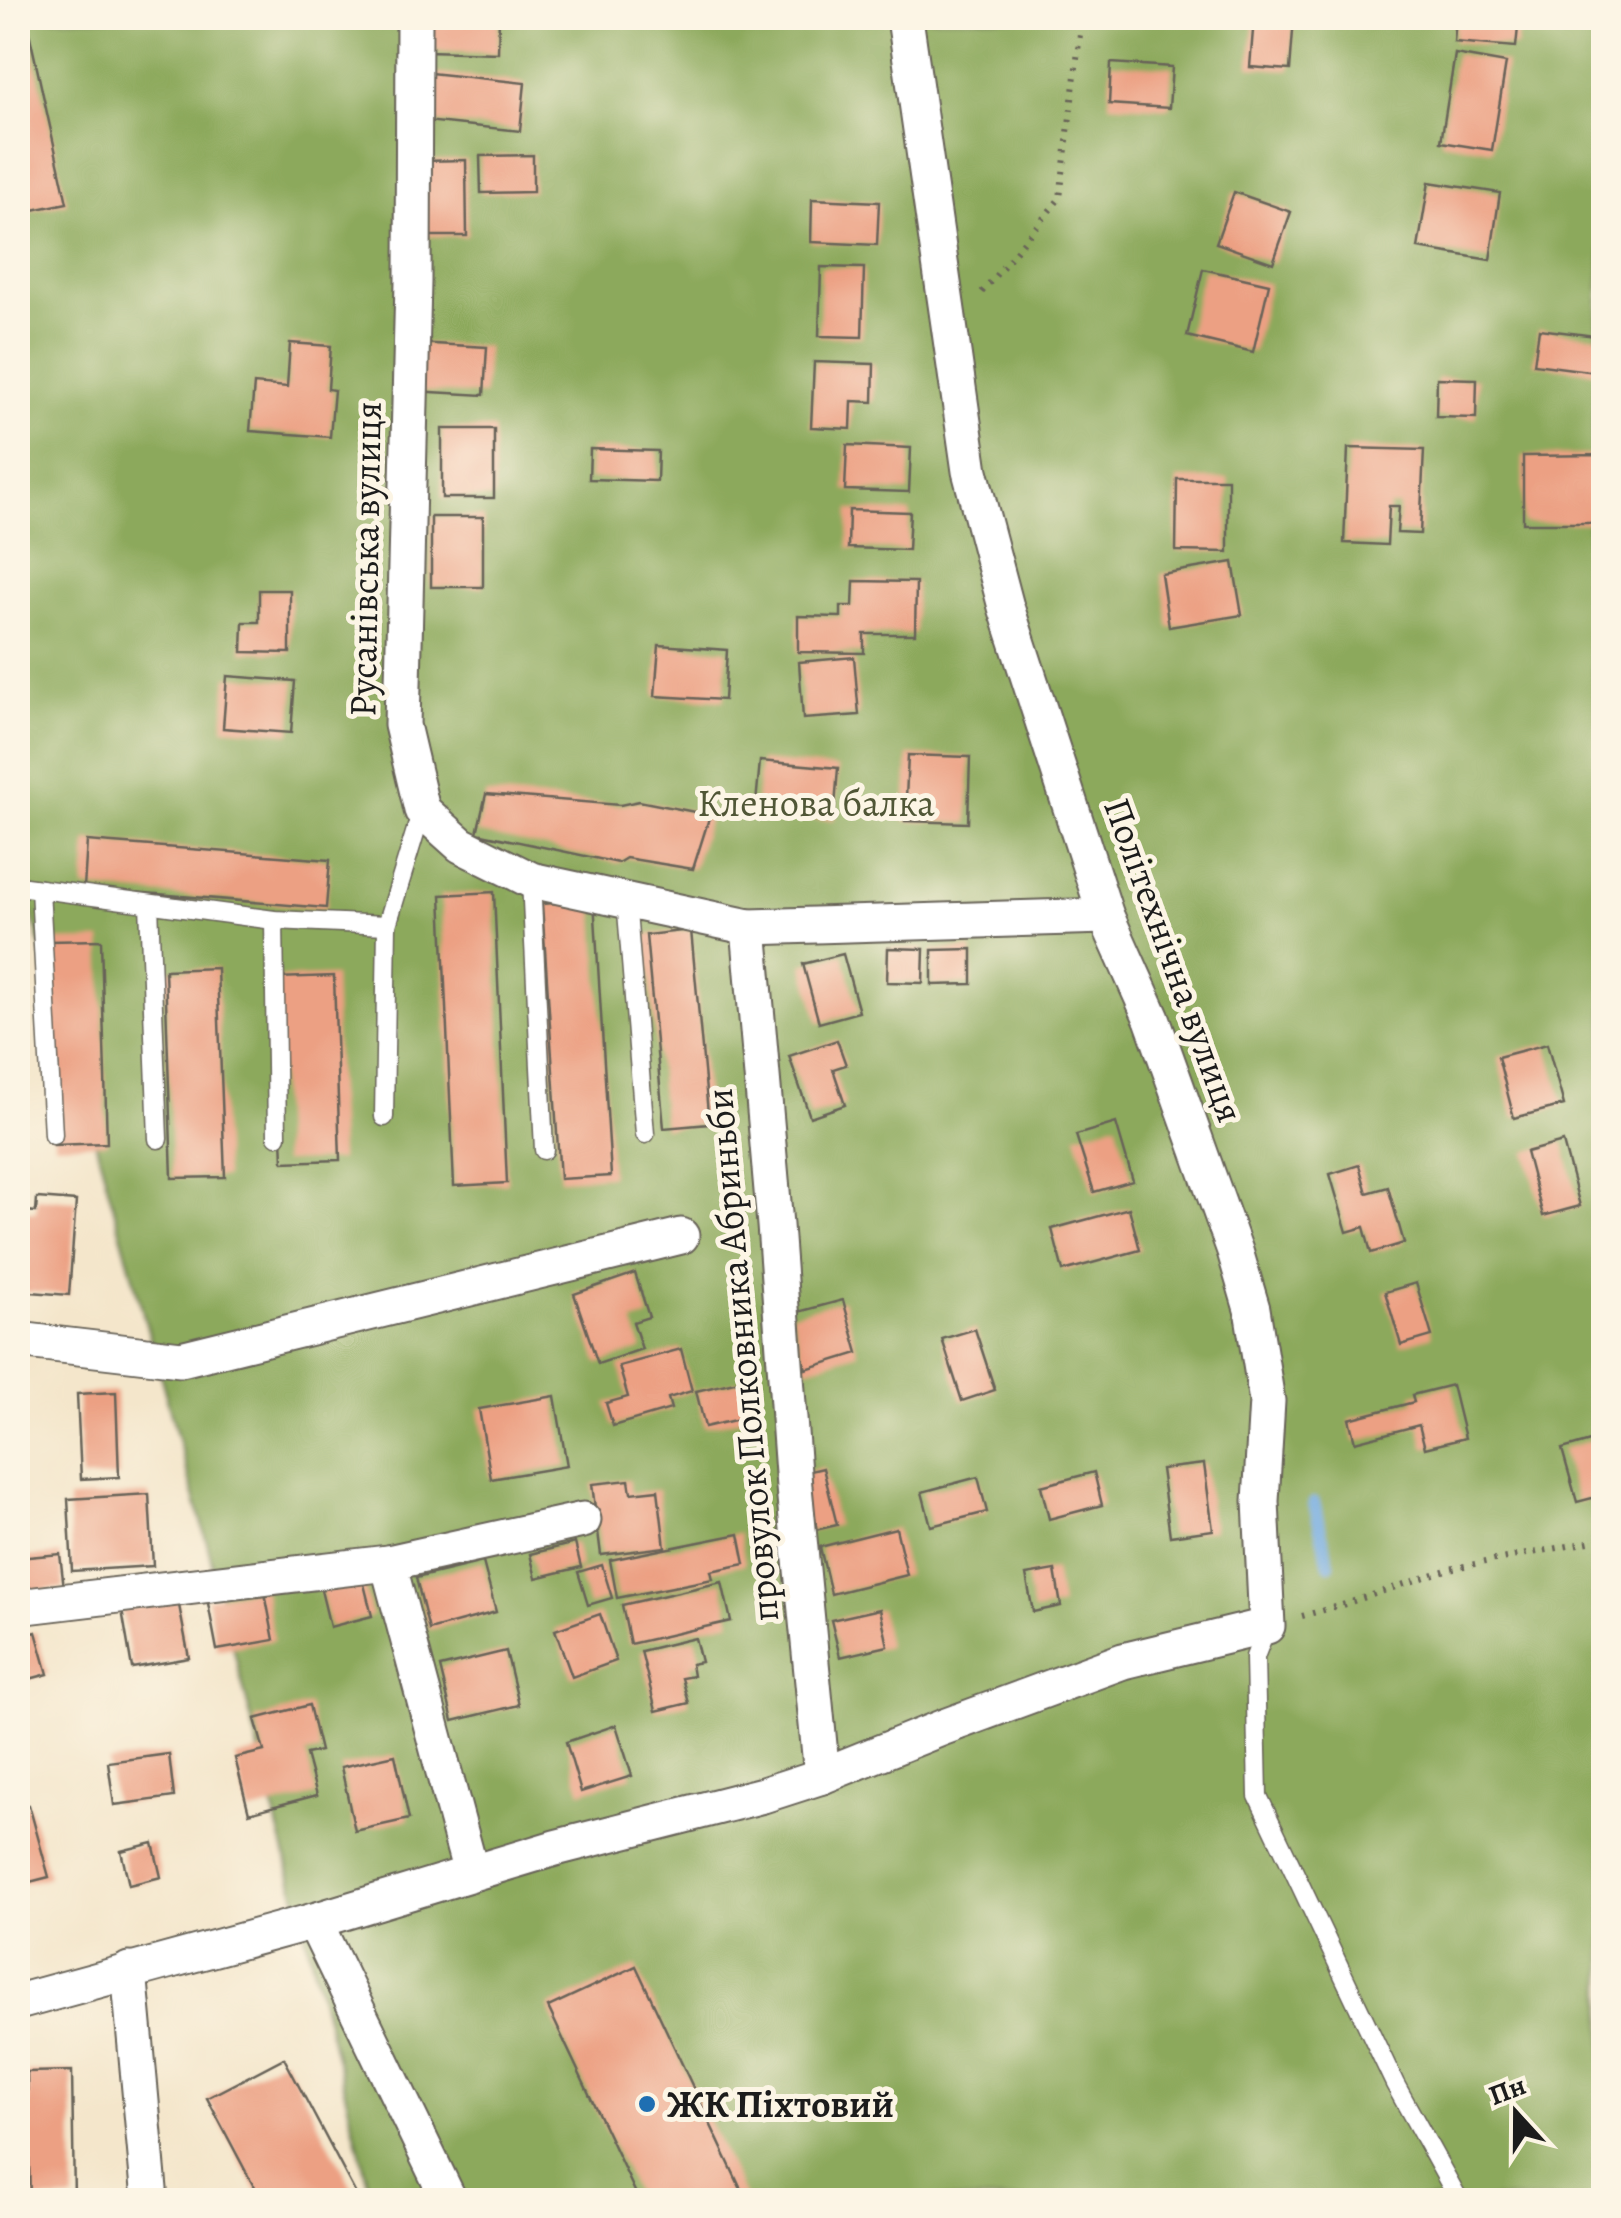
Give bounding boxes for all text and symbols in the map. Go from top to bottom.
street label: Русанівська вулиця [336,401,394,717]
park label: Кленова балка [697,777,935,829]
street label: Політехнічна вулиця [1091,791,1257,1129]
street label: провулок Полковника Абриньби [693,1086,791,1624]
north arrow [1466,2063,1566,2163]
text: Пн [1483,2066,1531,2115]
place label: ЖК Піхтовий [667,2078,894,2130]
marker: ЖК Піхтовий [636,2093,658,2115]

